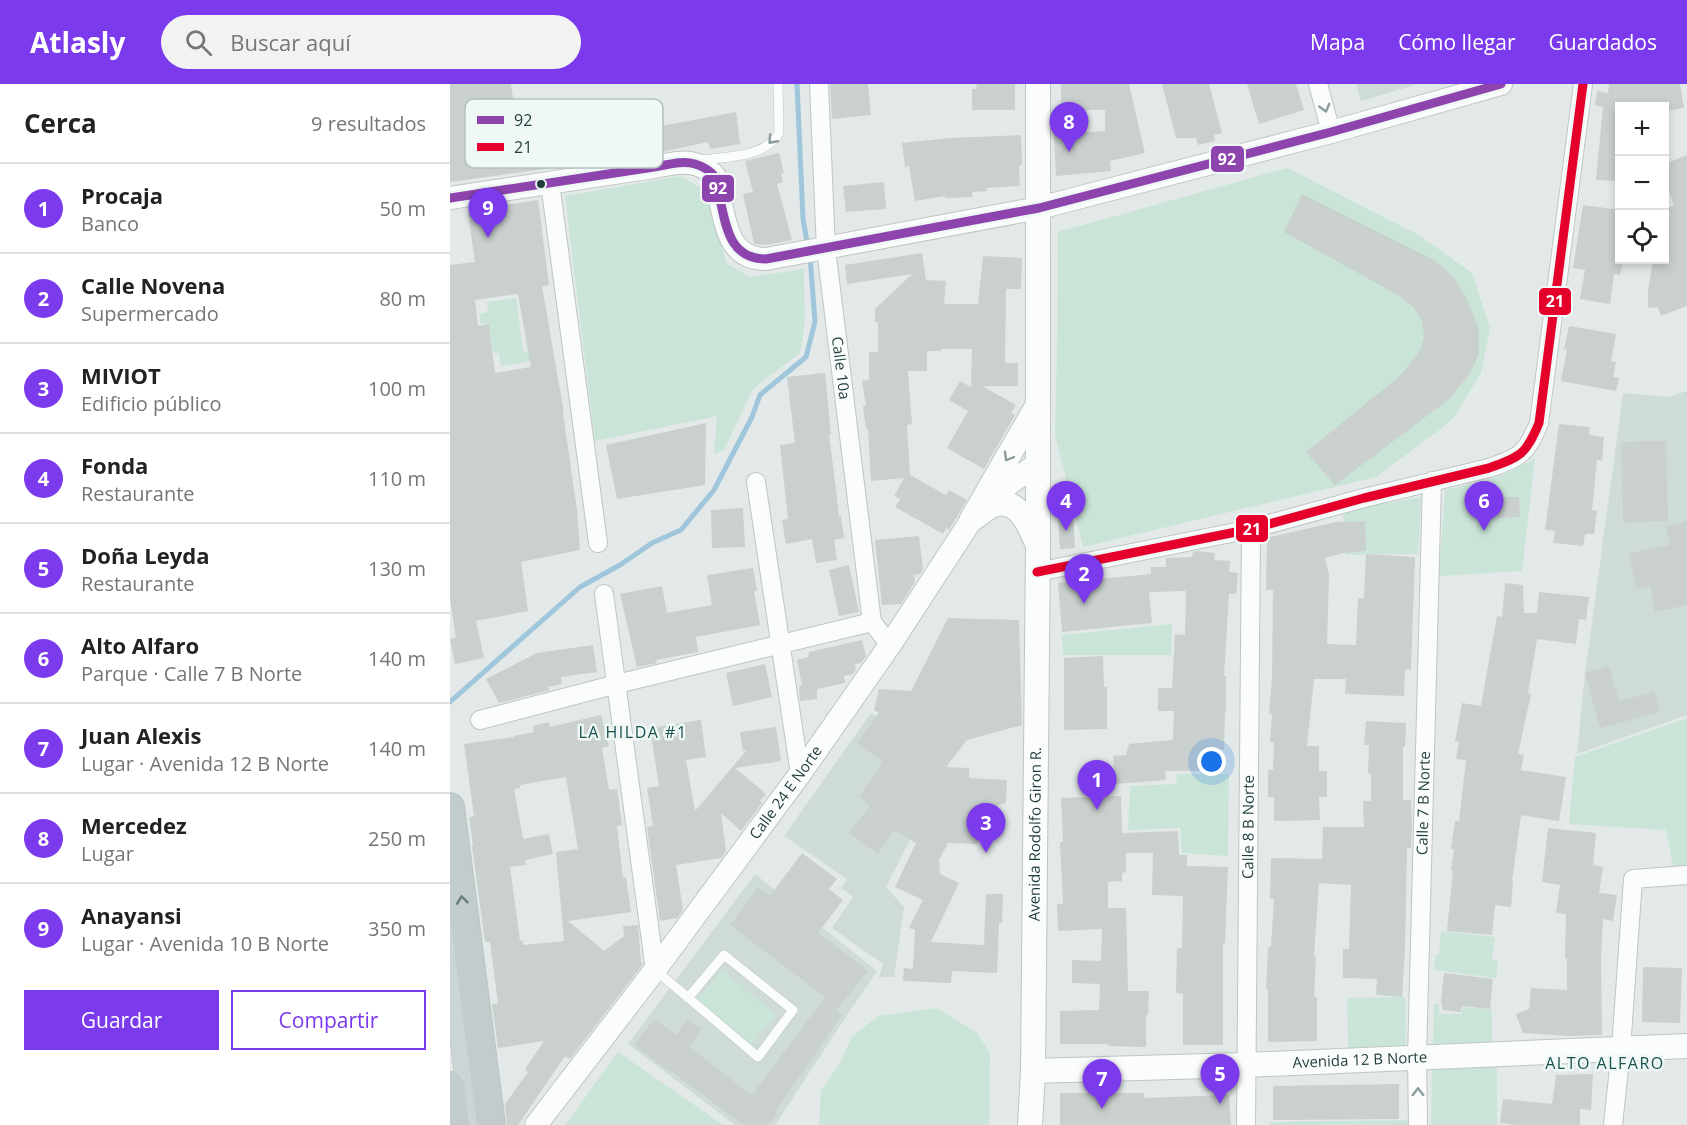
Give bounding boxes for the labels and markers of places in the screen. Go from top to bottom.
pin: 8 [1050,103,1088,152]
unlabelled marker [535,178,547,190]
pin: 9 [468,188,507,238]
pin: 4 [1046,482,1086,531]
pin: 6 [1464,482,1504,531]
pin: 2 [1064,554,1104,604]
pin: 1 [1078,760,1116,810]
pin: 3 [966,804,1006,853]
pin: 5 [1200,1054,1240,1104]
pin: 7 [1082,1060,1122,1109]

